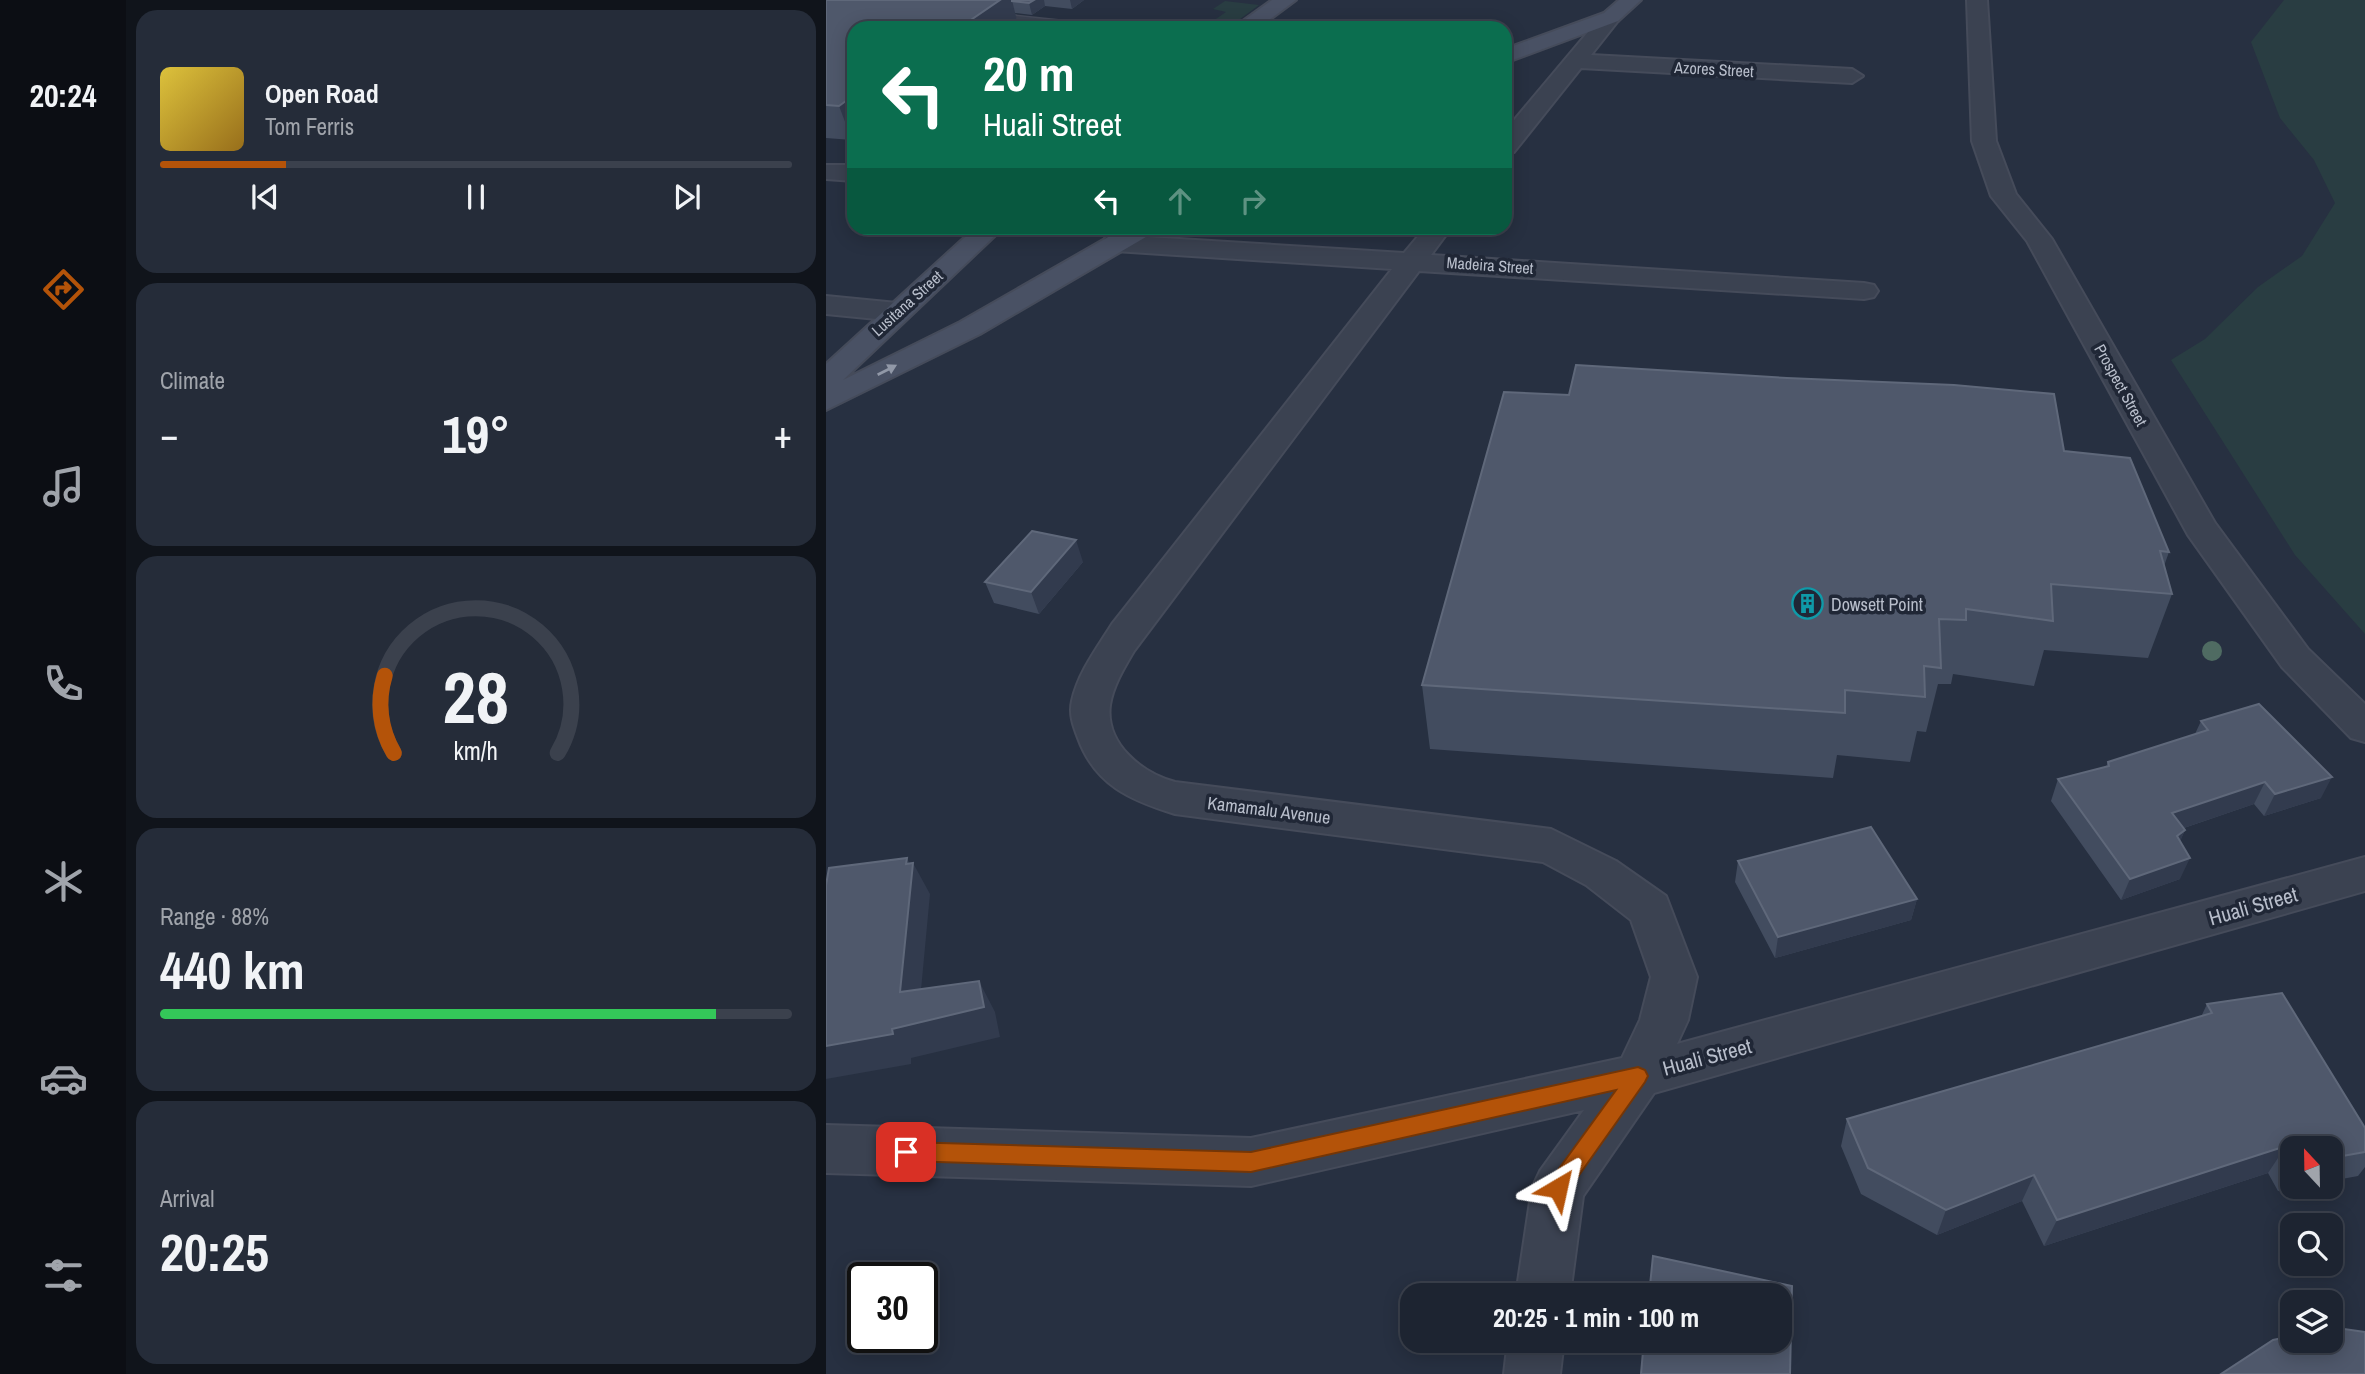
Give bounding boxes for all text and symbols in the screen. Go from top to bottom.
text: 20 m [983,40,1075,106]
icon: left [868,49,959,140]
street label: Azores Street [1673,56,1755,82]
text: 20:24 [29,74,97,117]
text: Open Road [265,76,379,111]
text: Huali Street [983,103,1122,146]
text: Tom Ferris [265,111,354,142]
icon: previous [246,178,284,216]
icon: pause [457,178,495,216]
icon: next [668,178,706,216]
icon: left [1088,182,1126,220]
icon: ahead [1161,182,1199,220]
icon: right [1234,182,1272,220]
street label: Madeira Street [1446,251,1534,279]
icon: directions [39,265,88,314]
street label: Lusitana Street [867,265,948,341]
street label: Prospect Street [2089,340,2153,430]
text: Climate [160,365,225,396]
one-way arrow [877,365,897,376]
text: 19° [442,399,510,469]
text: − [160,409,178,460]
text: + [774,409,792,460]
icon: music [39,462,88,511]
building icon: Dowsett Point [1791,587,1825,621]
place label: Dowsett Point [1831,592,1923,617]
text: 28 [443,648,509,746]
icon: phone [39,659,88,708]
text: km/h [454,734,498,768]
street label: Kamamalu Avenue [1206,790,1332,830]
icon: climate [39,857,88,906]
street label: Huali Street [2205,879,2301,932]
text: Range · 88% [160,901,269,932]
text: 440 km [160,935,305,1005]
street label: Huali Street [1659,1031,1755,1083]
icon: car [39,1054,88,1103]
pin [876,1122,936,1182]
icon: arrive [887,1133,925,1171]
north arrow [2280,1136,2343,1199]
map controls [2280,1136,2343,1353]
position arrow [1521,1151,1595,1225]
text: Arrival [160,1183,215,1214]
button: search [2280,1213,2343,1276]
text: 20:25 [160,1217,269,1287]
icon: filters [39,1251,88,1300]
speed limit sign: 30 [847,1262,938,1353]
button: layers [2280,1290,2343,1353]
text: 20:25 · 1 min · 100 m [1493,1300,1699,1335]

